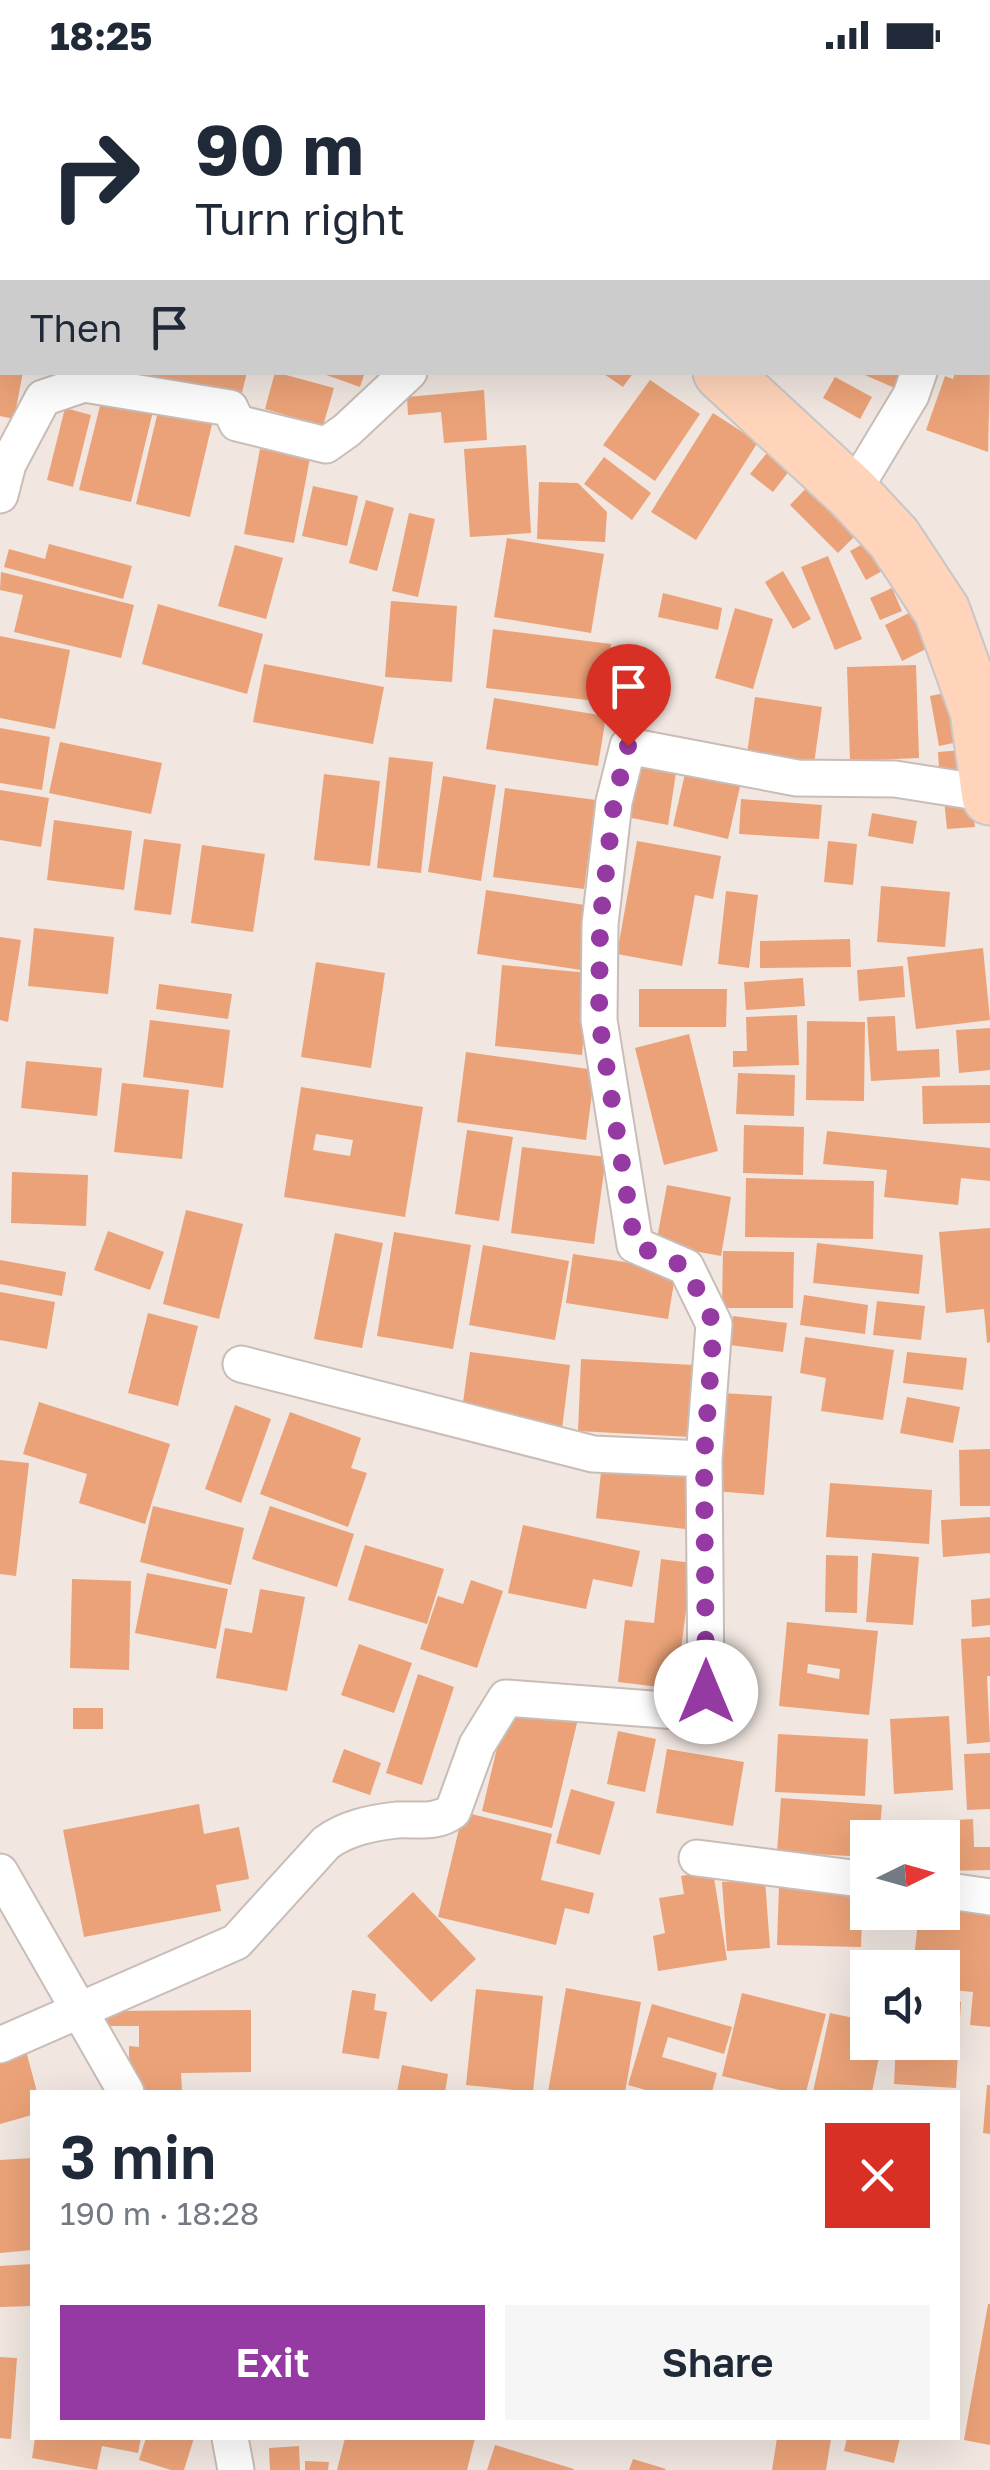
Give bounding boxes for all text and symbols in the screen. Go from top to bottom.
text: 18:25 [50,13,152,58]
text: 90 m [195,106,364,190]
icon: right [30,110,160,240]
text: Turn right [195,191,405,245]
icon: arrive [142,300,197,355]
text: Then [30,305,122,350]
pin [586,644,671,747]
icon: arrive [601,659,656,714]
position arrow [654,1640,758,1744]
north arrow [850,1820,960,1930]
map controls [850,1820,960,2060]
button: sound [850,1950,960,2060]
text: 3 min [60,2120,216,2192]
button: close [825,2123,930,2228]
text: 190 m · 18:28 [60,2194,259,2232]
button: Exit [60,2305,485,2420]
button: Share [505,2305,930,2420]

